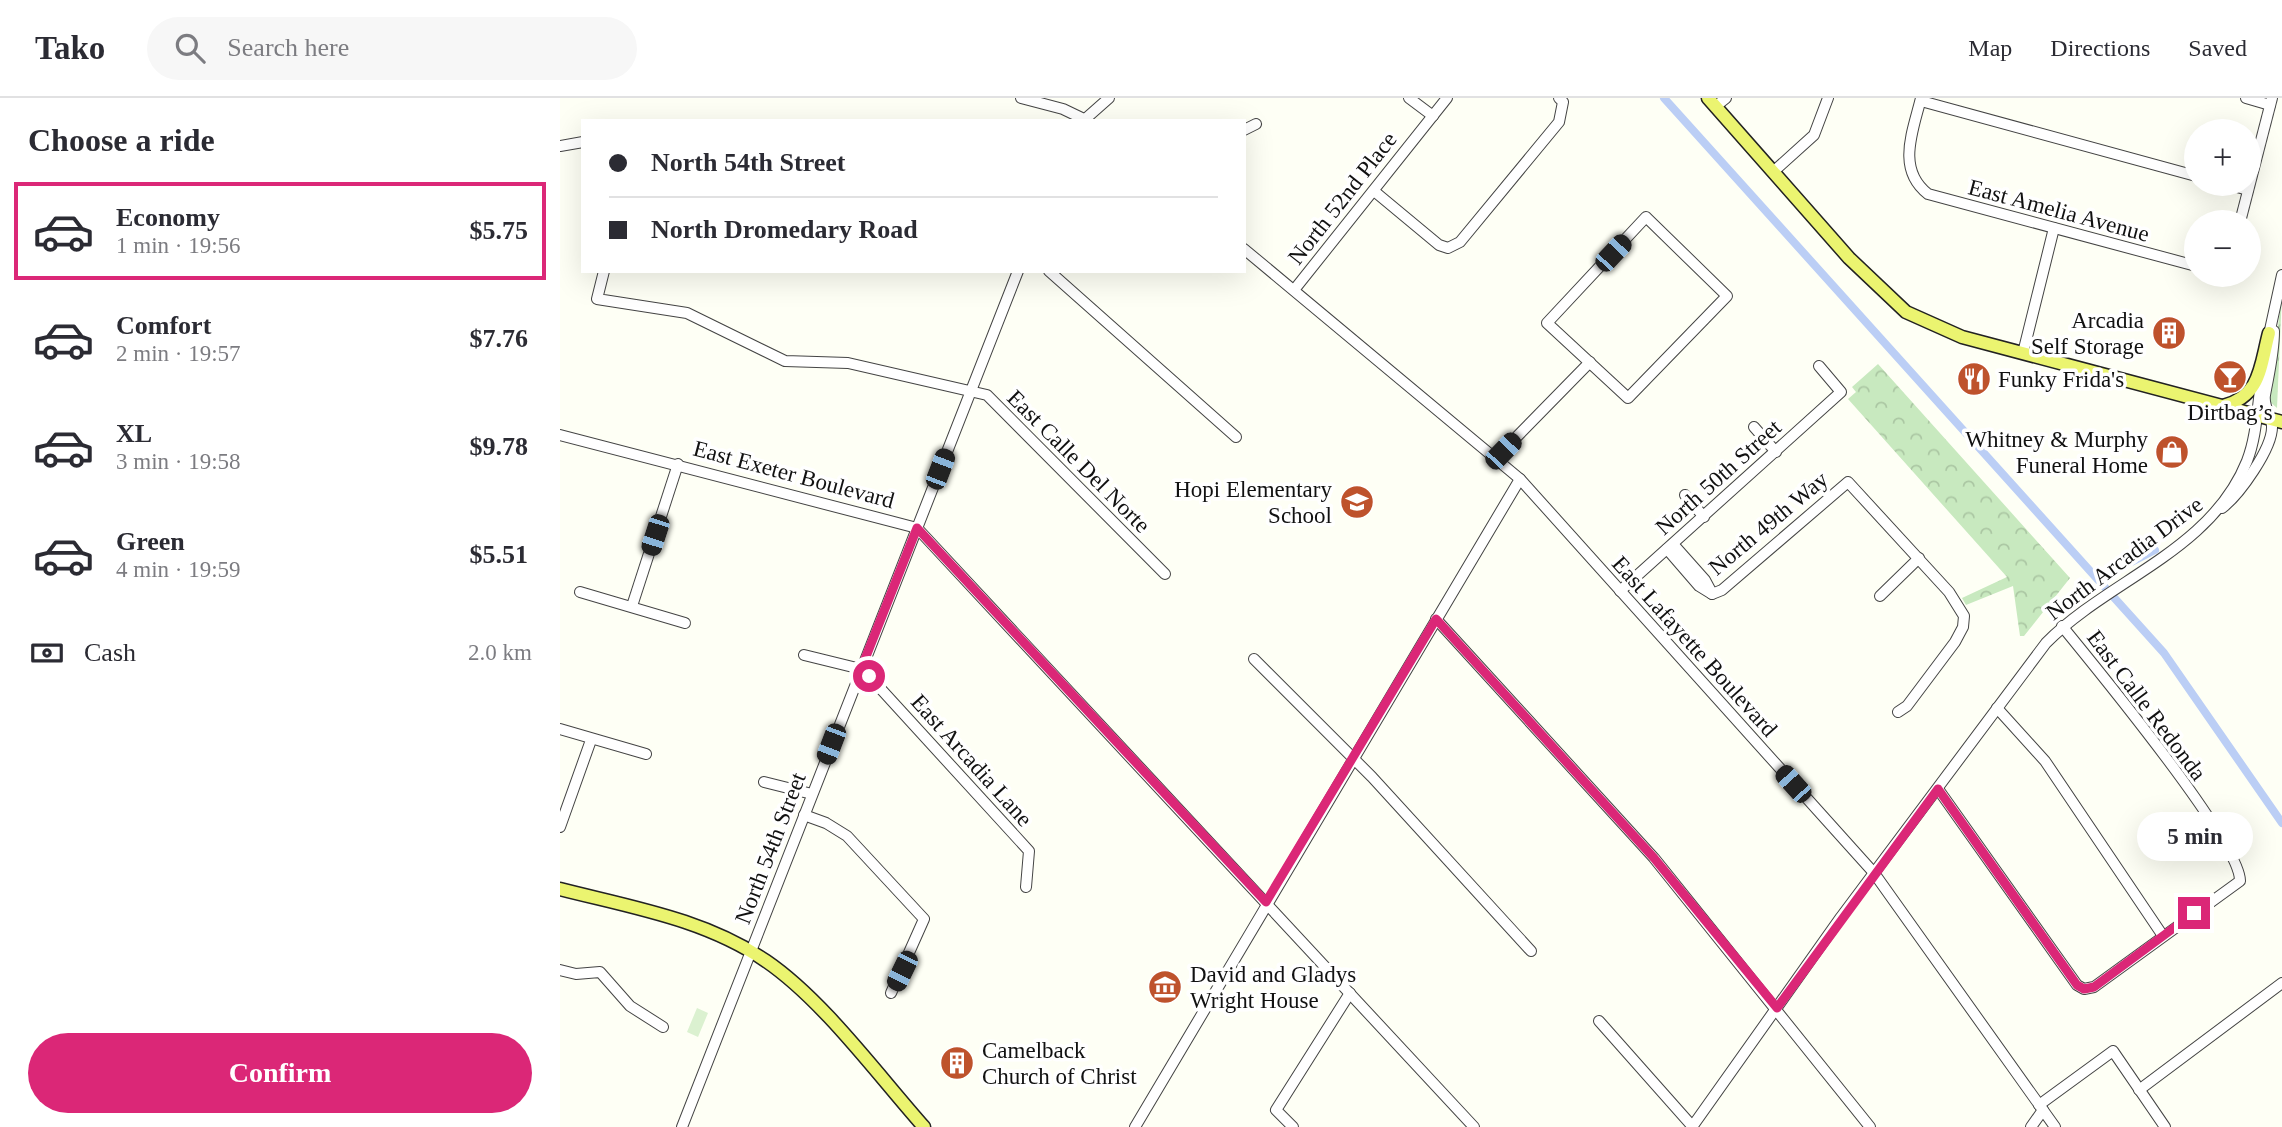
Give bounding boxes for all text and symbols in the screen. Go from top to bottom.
search box [147,17,637,80]
icon: search [171,29,209,67]
text: Tako [35,30,105,66]
text: Search here [227,33,349,62]
text: Map [1968,35,2012,61]
text: Directions [2050,35,2150,61]
text: Saved [2188,35,2247,61]
map controls [2184,119,2261,287]
button: + [2184,119,2261,196]
text: Choose a ride [28,122,215,158]
street label: North 52nd Place [1283,127,1402,269]
text: North 54th Street [651,148,845,177]
street label: East Amelia Avenue [1966,174,2152,247]
icon: car [32,200,95,263]
text: Economy [116,203,220,232]
button: − [2184,210,2261,287]
text: North Dromedary Road [651,215,918,244]
text: $5.75 [470,216,528,245]
car [1591,230,1636,276]
text: 1 min · 19:56 [116,233,241,258]
icon: car [32,308,95,371]
place label: Arcadia Self Storage [2031,308,2144,359]
text: Comfort [116,311,211,340]
building icon: Arcadia Self Storage [2150,314,2188,352]
text: $7.76 [470,324,528,353]
text: 2 min · 19:57 [116,341,241,366]
bar icon: Dirtbag’s [2211,358,2249,396]
restaurant icon: Funky Frida's [1955,360,1993,398]
place label: Funky Frida's [1998,367,2124,392]
street label: East Calle Del Norte [1002,385,1155,538]
place label: Dirtbag’s [2187,400,2273,425]
street label: North 50th Street [1651,414,1786,540]
icon: car [32,416,95,479]
text: XL [116,419,152,448]
place label: Whitney & Murphy Funeral Home [1965,427,2148,478]
car [1481,429,1526,473]
text: $9.78 [470,432,528,461]
shop icon: Whitney & Murphy Funeral Home [2153,433,2191,471]
street label: East Exeter Boulevard [691,436,898,513]
car [923,446,958,492]
text: 3 min · 19:58 [116,449,241,474]
street label: North 49th Way [1704,466,1833,580]
place label: Hopi Elementary School [1174,477,1332,528]
school or university icon: Hopi Elementary School [1338,483,1376,521]
street label: North Arcadia Drive [2041,492,2207,625]
car [639,512,672,558]
icon: car [32,524,95,587]
text: Green [116,527,185,556]
text: $5.51 [470,540,528,569]
street label: East Lafayette Boulevard [1607,551,1782,742]
text: 4 min · 19:59 [116,557,241,582]
street label: East Calle Redonda [2082,625,2211,785]
icon: cash [28,634,66,672]
text: Cash [84,638,136,667]
text: 2.0 km [468,640,532,665]
route start [853,660,885,692]
street label: East Arcadia Lane [906,689,1037,831]
car [814,721,849,767]
car [1772,761,1815,807]
street label: North 54th Street [730,769,811,927]
callout: 5 min [2136,812,2252,860]
text: 5 min [2167,824,2223,849]
route end [2178,897,2210,929]
car [884,948,921,994]
place label: David and Gladys Wright House [1190,962,1356,1013]
museum icon: David and Gladys Wright House [1146,968,1184,1006]
button: Confirm [28,1033,532,1113]
place label: Camelback Church of Christ [982,1038,1137,1089]
building icon: Camelback Church of Christ [938,1044,976,1082]

